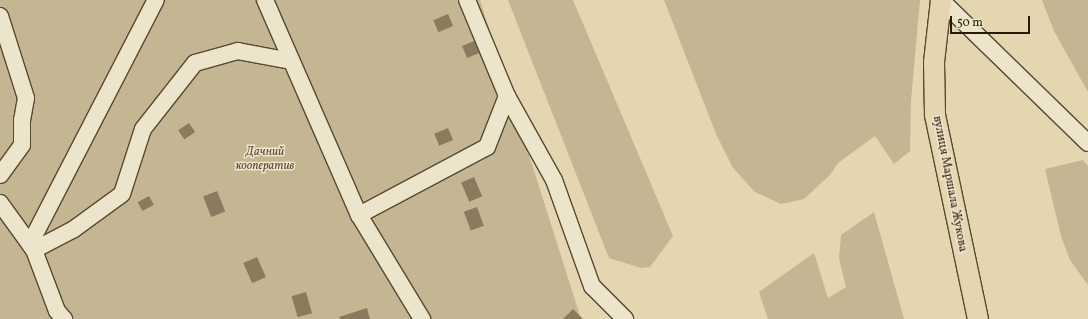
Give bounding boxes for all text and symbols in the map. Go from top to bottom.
scale bar [952,8,1032,34]
text: 50 m [957,15,983,31]
street label: вулиця Маршала Жукова [929,115,969,253]
park label: Дачний кооператив [236,146,294,174]

